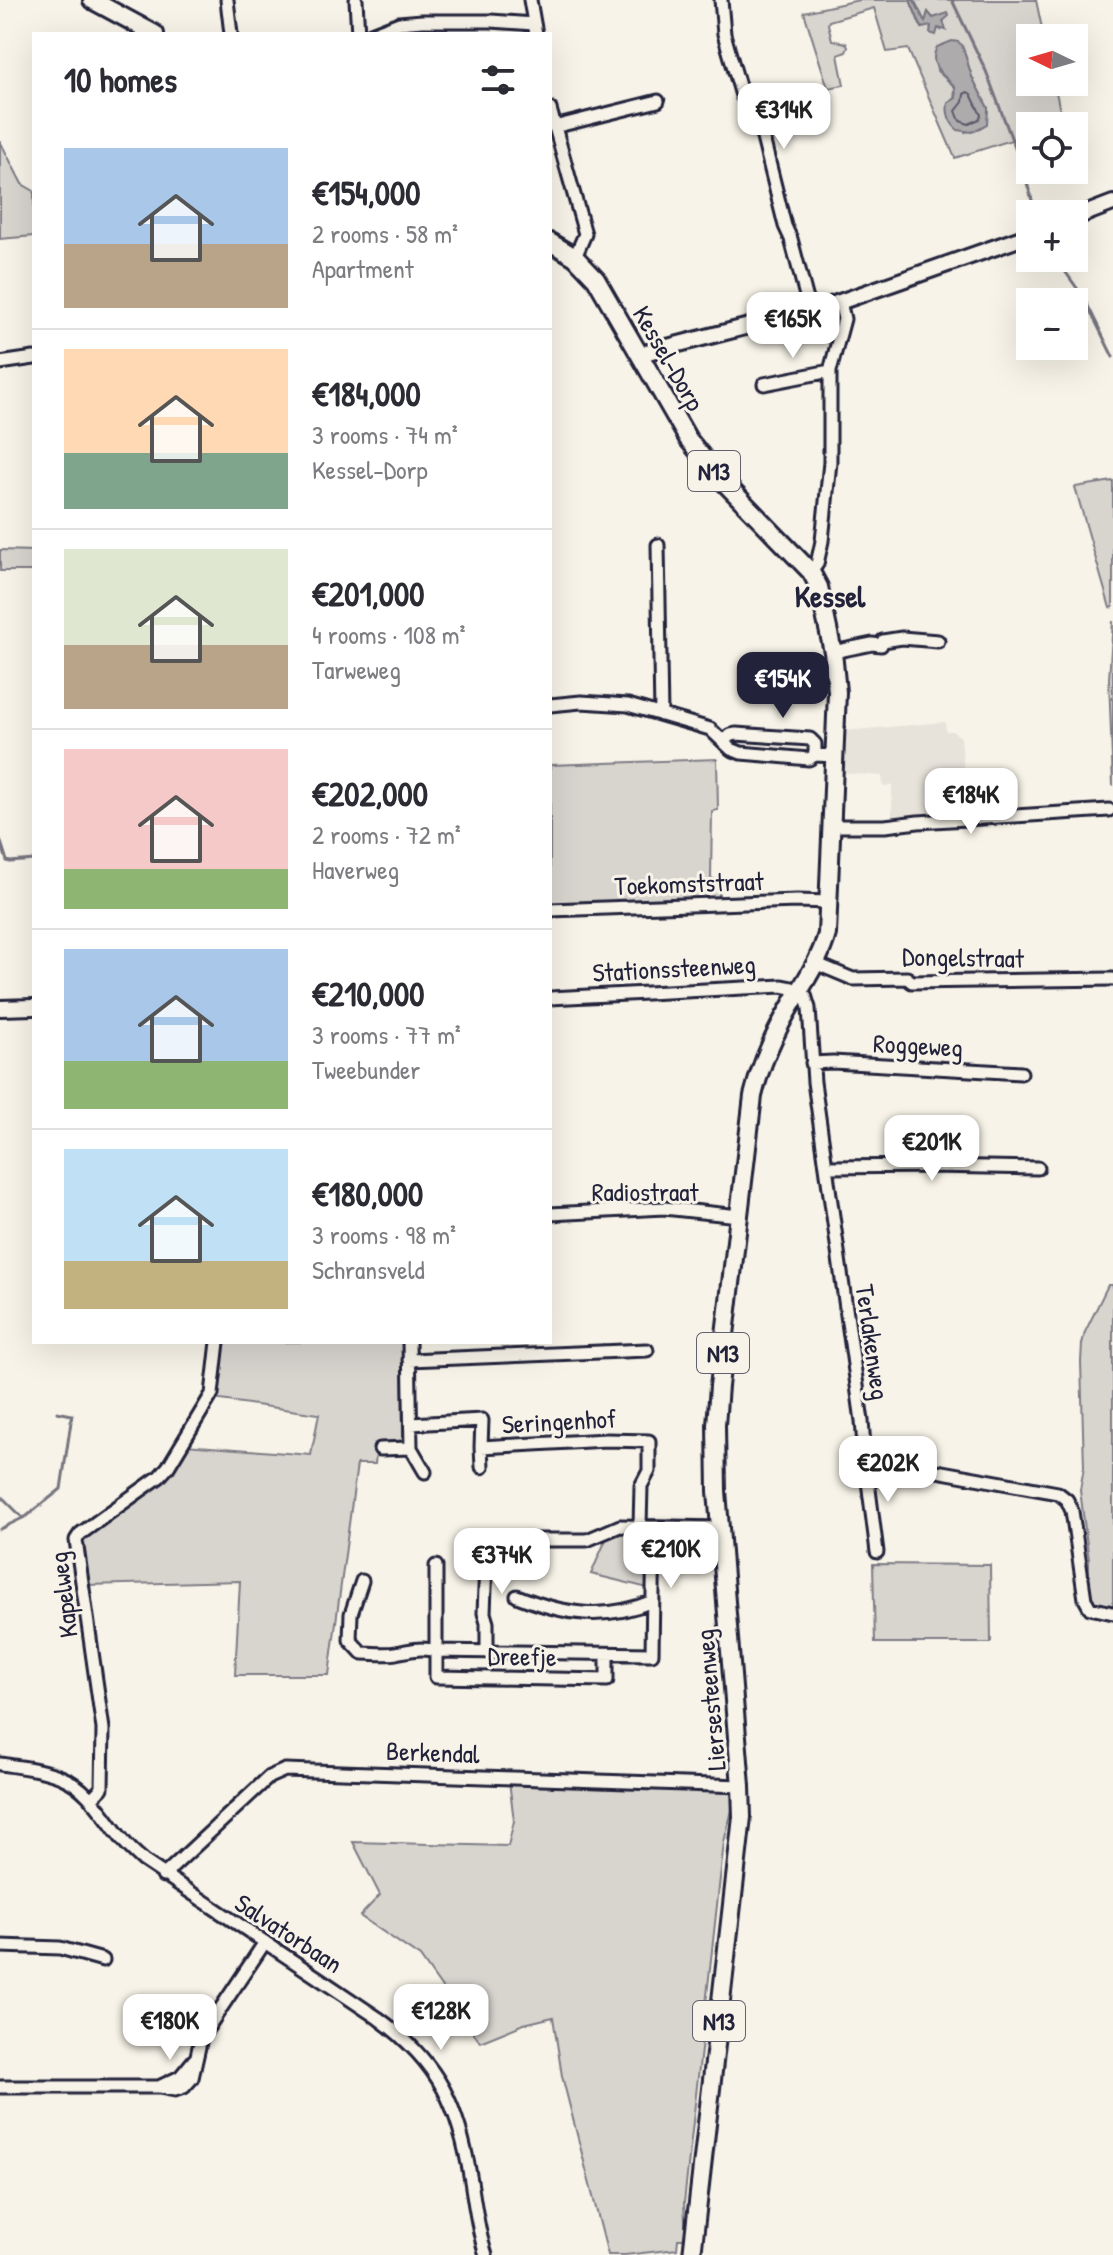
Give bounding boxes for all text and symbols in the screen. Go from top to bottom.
north arrow [1016,24,1088,96]
map controls [1016,24,1088,360]
text: 10 homes [64,57,177,103]
icon: filters [476,58,520,102]
pin: €314K [728,83,840,151]
text: €314K [756,91,812,126]
button: locate [1016,112,1088,184]
text: €154,000 [312,170,420,216]
icon: home [128,180,224,276]
button: + [1016,200,1088,272]
text: 2 rooms · 58 m² [312,216,458,251]
text: Apartment [312,251,414,286]
button: − [1016,288,1088,360]
pin: €165K [737,292,849,360]
street label: Kessel-Dorp [625,299,713,417]
text: €165K [765,300,821,335]
text: €184,000 [312,371,421,417]
icon: home [128,381,224,477]
text: 3 rooms · 74 m² [312,417,458,452]
road number: N13 [688,451,740,491]
text: Kessel-Dorp [312,452,428,487]
text: €201,000 [312,571,424,617]
district label: Kessel [795,576,866,616]
icon: home [128,581,224,677]
text: 4 rooms · 108 m² [312,617,466,652]
text: Tarweweg [312,652,401,687]
pin: €154K [727,652,839,720]
text: €154K [755,660,811,695]
pin: €184K [915,768,1027,836]
text: €202,000 [312,771,428,817]
text: €184K [943,776,999,811]
icon: home [128,781,224,877]
text: 2 rooms · 72 m² [312,817,461,852]
text: Haverweg [312,852,399,887]
street label: Toekomststraat [614,863,765,903]
street label: Dongelstraat [902,938,1025,976]
street label: Stationssteenweg [591,946,757,990]
text: €210,000 [312,971,424,1017]
icon: home [128,981,224,1077]
text: 3 rooms · 77 m² [312,1017,461,1052]
street label: Roggeweg [872,1025,964,1065]
text: Tweebunder [312,1052,420,1087]
pin: €201K [876,1115,988,1183]
text: €201K [902,1123,962,1158]
text: €180,000 [312,1171,423,1217]
street label: Radiostraat [592,1174,699,1209]
icon: home [128,1181,224,1277]
text: 3 rooms · 98 m² [312,1217,456,1252]
text: Schransveld [312,1252,425,1287]
street label: Terlakenweg [848,1282,898,1402]
road number: N13 [697,1333,749,1373]
street label: Seringenhof [501,1400,618,1441]
pin: €202K [832,1436,944,1504]
text: €202K [857,1444,919,1479]
pin: €210K [615,1522,727,1590]
pin: €374K [446,1528,558,1596]
text: €210K [641,1530,701,1565]
text: €374K [472,1536,532,1571]
street label: Kapelweg [40,1550,86,1640]
street label: Liersesteenweg [686,1628,734,1772]
street label: Dreefje [487,1638,557,1674]
street label: Berkendal [386,1733,481,1771]
street label: Salvatorbaan [228,1885,350,1981]
pin: €128K [385,1984,497,2052]
text: €128K [412,1992,470,2027]
pin: €180K [114,1994,226,2062]
road number: N13 [693,2001,745,2041]
text: €180K [141,2002,199,2037]

